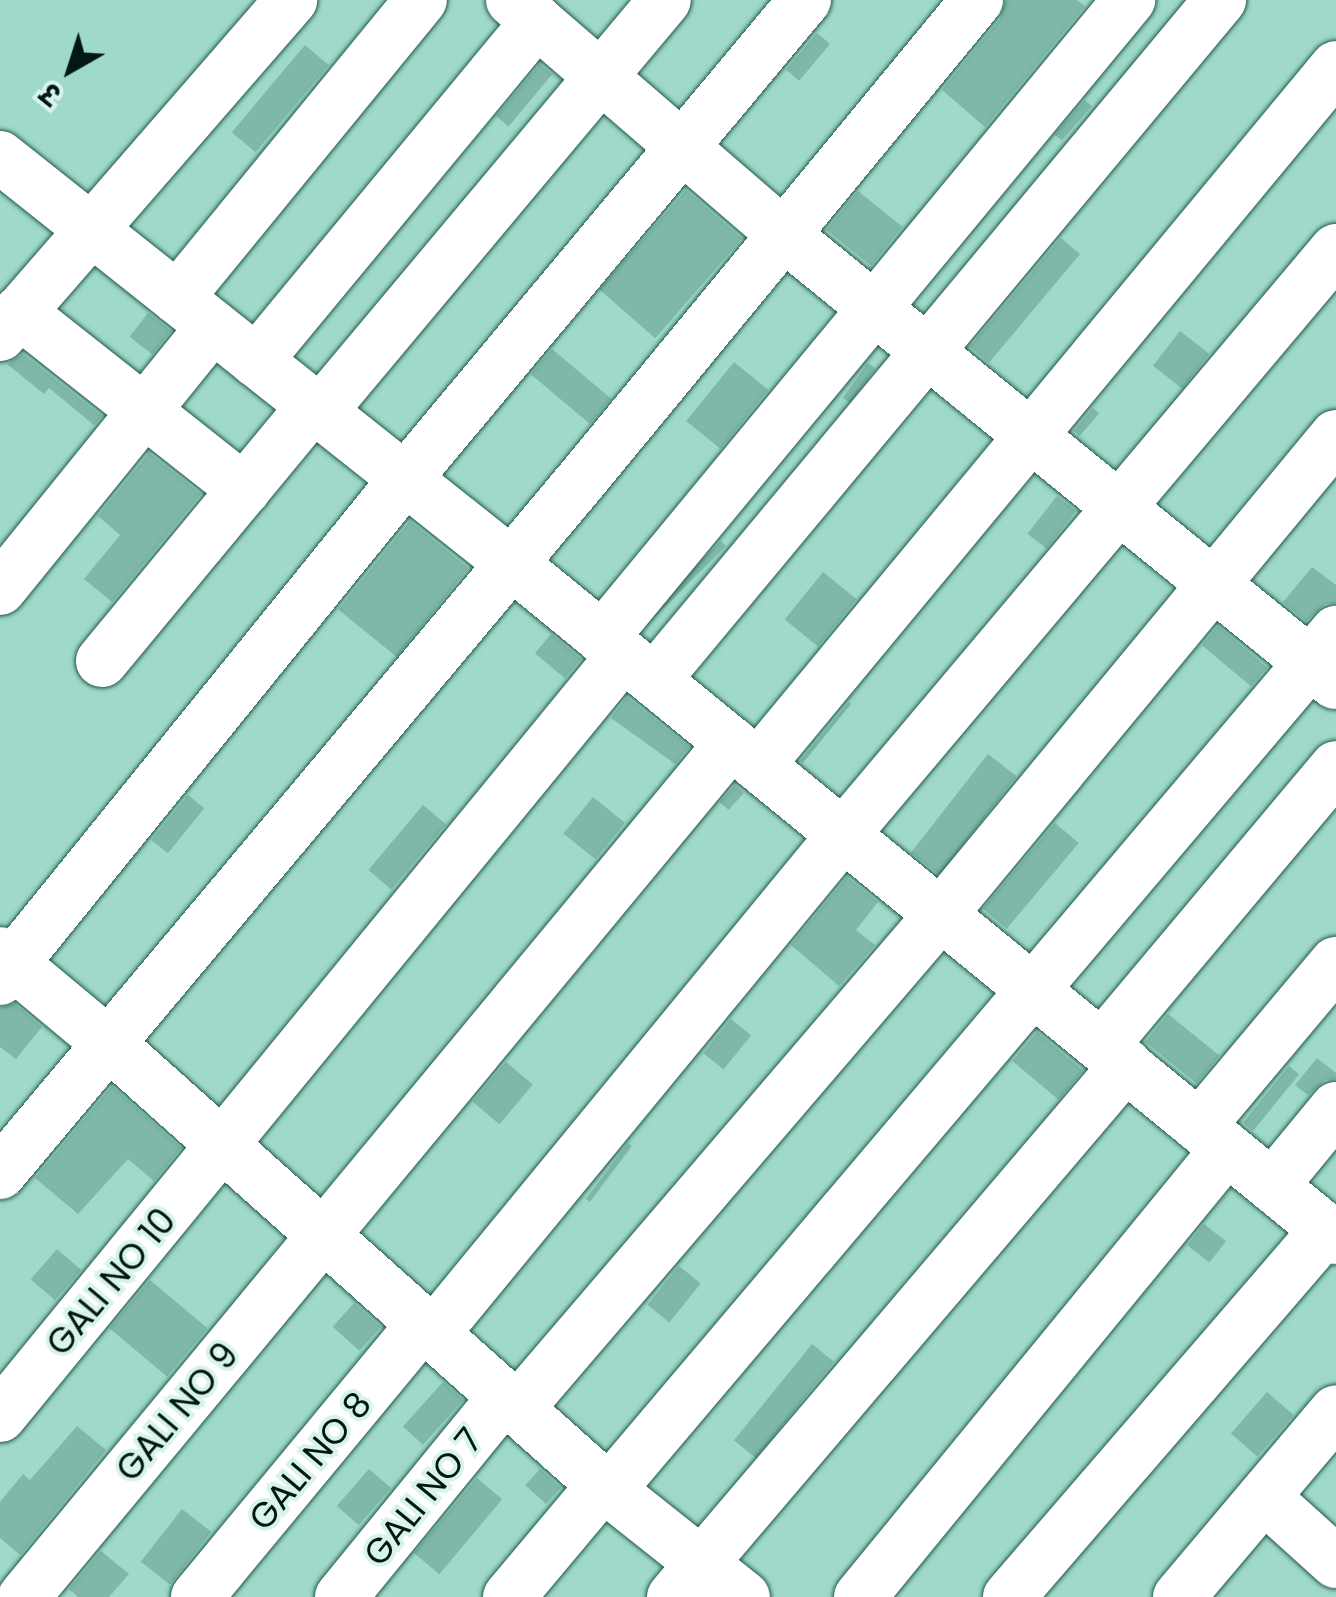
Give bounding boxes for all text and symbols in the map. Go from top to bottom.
north arrow [20,20,120,120]
text: उ [32,74,69,114]
street label: GALI NO 10 [38,1200,184,1364]
street label: GALI NO 9 [107,1334,247,1490]
street label: GALI NO 8 [240,1383,380,1539]
street label: GALI NO 7 [355,1420,491,1574]

